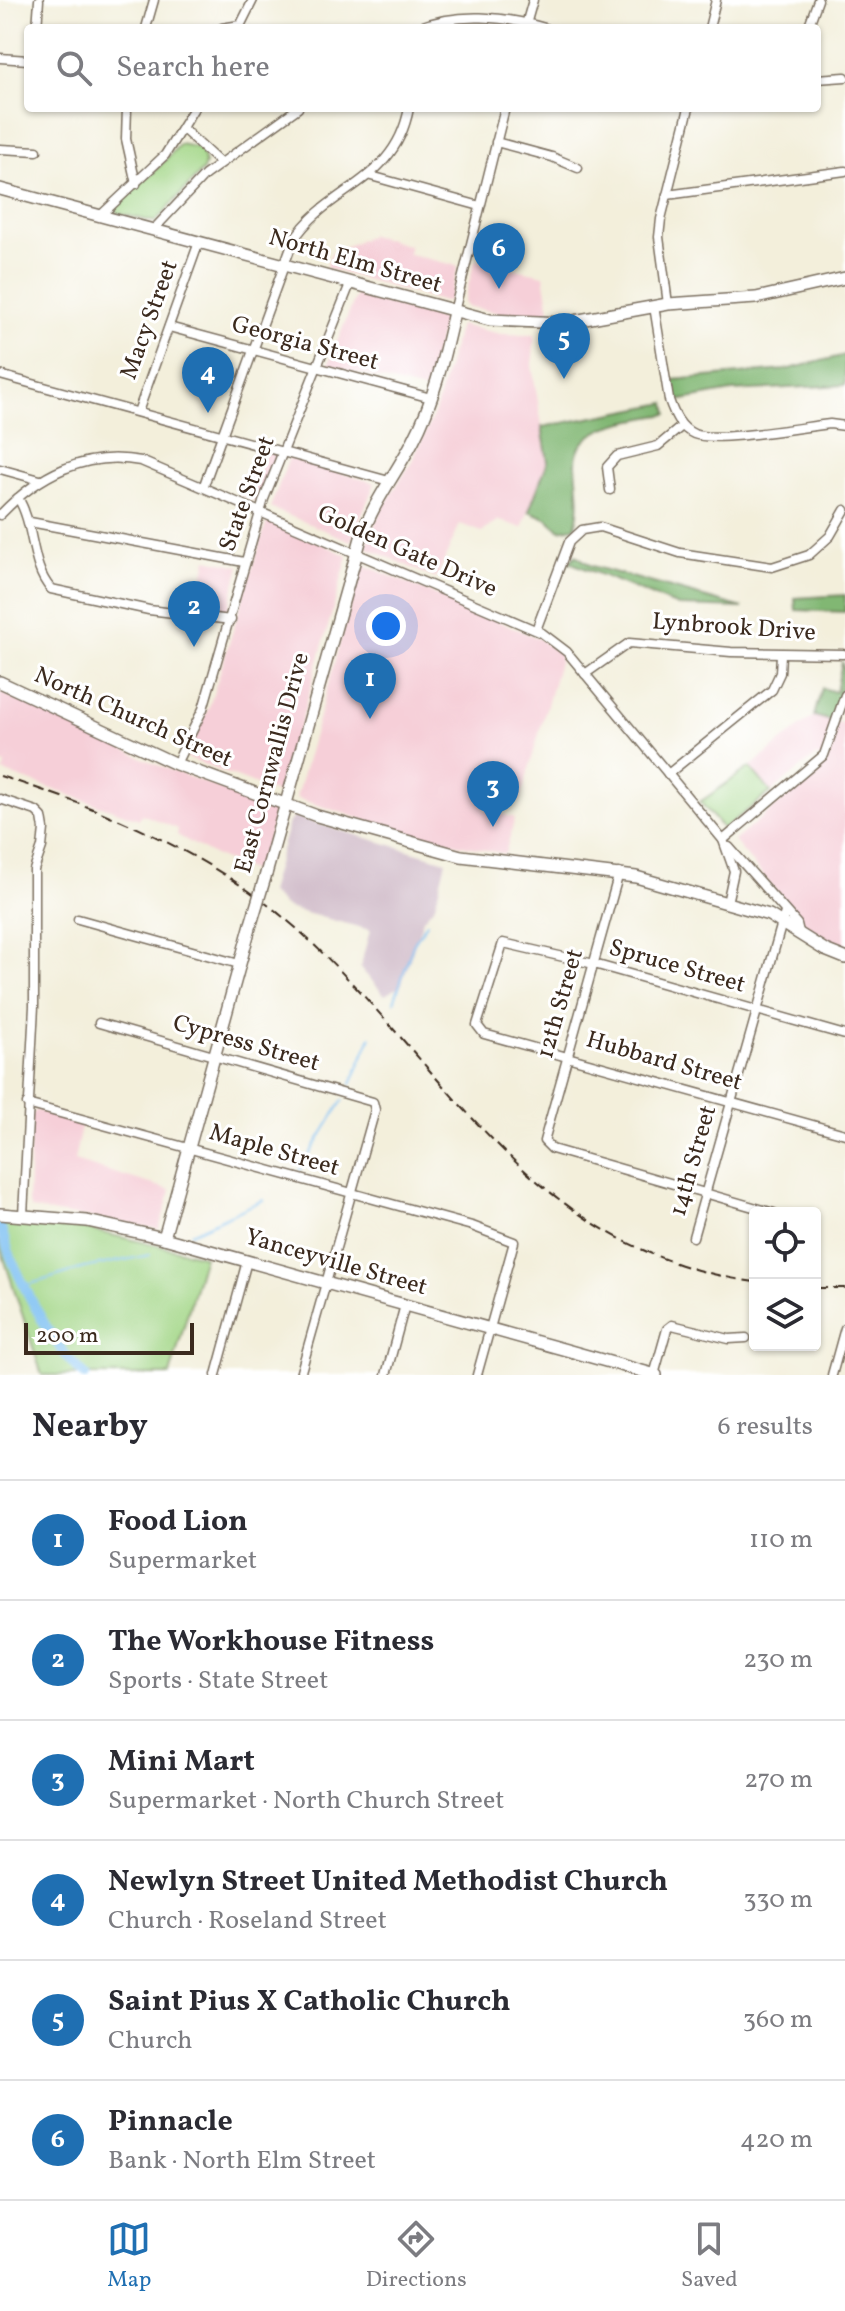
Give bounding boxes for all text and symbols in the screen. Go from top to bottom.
search box [24,24,821,112]
icon: search [52,46,96,90]
text: Search here [116,47,270,89]
street label: North Elm Street [264,221,446,303]
pin: 6 [473,223,525,289]
street label: Macy Street [113,255,187,385]
street label: Georgia Street [228,308,382,380]
pin: 5 [538,313,590,379]
pin: 4 [182,347,234,413]
street label: State Street [211,432,285,556]
street label: Golden Gate Drive [312,497,502,607]
pin: 2 [168,581,220,647]
street label: Lynbrook Drive [651,605,817,651]
your location [366,606,406,646]
street label: East Cornwallis Drive [227,649,319,877]
pin: 1 [344,653,396,719]
street label: North Church Street [28,659,238,777]
pin: 3 [467,761,519,827]
street label: Spruce Street [605,931,749,1003]
street label: 12th Street [529,945,593,1063]
street label: Cypress Street [169,1007,323,1081]
street label: Hubbard Street [582,1023,746,1101]
street label: 14th Street [662,1101,726,1221]
street label: Maple Street [205,1116,343,1186]
map controls [749,1207,821,1351]
button: locate [749,1207,821,1279]
street label: Yanceyville Street [241,1221,431,1305]
button: layers [749,1279,821,1351]
scale bar [24,1319,194,1355]
text: 200 m [36,1321,98,1352]
text: Nearby [32,1404,148,1451]
text: 6 results [718,1409,813,1445]
text: Food Lion [108,1501,248,1543]
text: 1 [53,1522,63,1558]
text: 110 m [749,1522,813,1558]
text: Supermarket [108,1543,257,1579]
text: The Workhouse Fitness [108,1621,434,1663]
text: 2 [51,1642,65,1678]
text: 230 m [743,1642,813,1678]
text: Sports · State Street [108,1663,328,1699]
text: Mini Mart [108,1741,255,1783]
text: 3 [51,1762,65,1798]
text: 270 m [744,1762,813,1798]
text: Supermarket · North Church Street [108,1783,504,1819]
text: Newlyn Street United Methodist Church [108,1861,668,1903]
text: 4 [50,1882,66,1918]
text: 330 m [743,1882,813,1918]
text: Church · Roseland Street [108,1903,387,1939]
text: Saint Pius X Catholic Church [108,1981,511,2023]
text: 5 [52,2002,64,2038]
text: 360 m [743,2002,813,2038]
text: Church [108,2023,193,2059]
text: Pinnacle [108,2101,233,2143]
text: 6 [51,2122,65,2158]
text: 420 m [740,2122,813,2158]
text: Bank · North Elm Street [108,2143,376,2179]
tab: Map [107,2217,151,2296]
tab: Directions [366,2217,467,2296]
tab: Saved [681,2217,738,2296]

